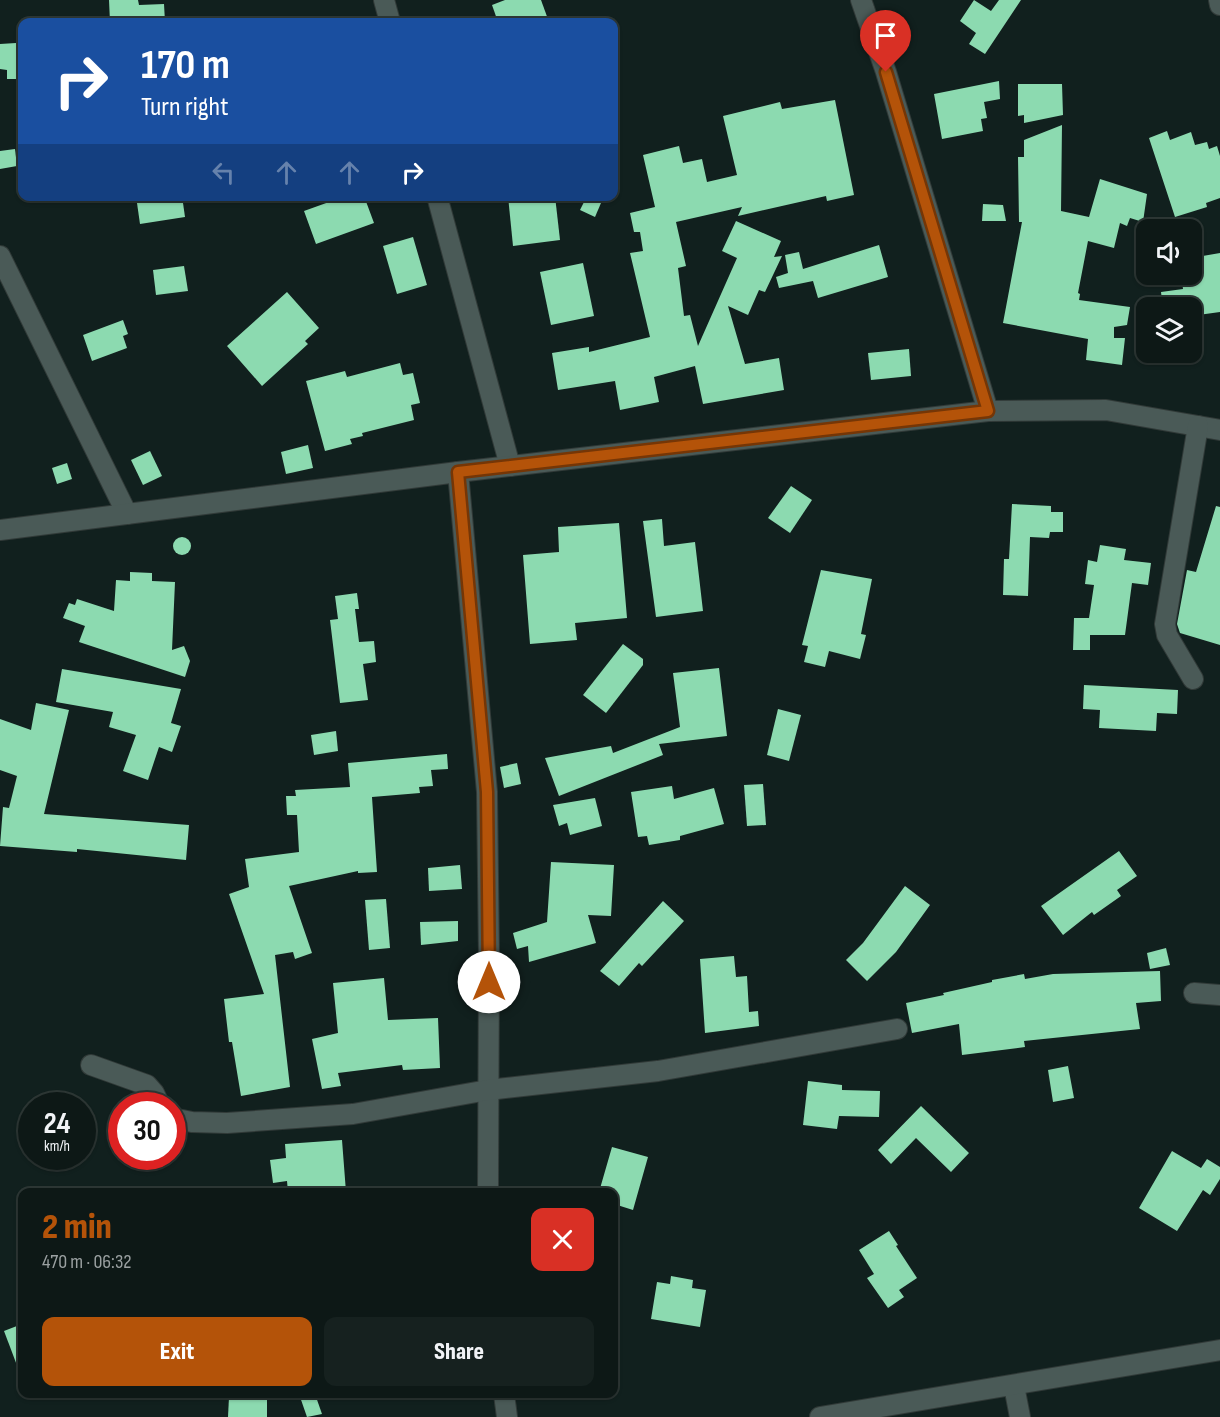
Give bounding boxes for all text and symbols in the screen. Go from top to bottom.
pin [860,10,911,72]
icon: arrive [869,19,902,52]
text: 170 m [141,40,230,91]
icon: right [42,42,120,120]
text: Turn right [141,91,228,123]
icon: left [207,156,240,189]
icon: ahead [270,156,303,189]
icon: ahead [333,156,366,189]
icon: right [396,156,429,189]
map controls [1136,219,1202,363]
button: sound [1136,219,1202,285]
button: layers [1136,297,1202,363]
position arrow [457,950,521,1014]
speed limit sign: 30 [108,1092,186,1170]
text: 24 [44,1106,70,1142]
text: km/h [44,1137,70,1156]
text: 2 min [42,1206,112,1249]
button: close [531,1208,594,1271]
text: 470 m · 06:32 [42,1250,132,1274]
button: Exit [42,1317,312,1386]
button: Share [324,1317,594,1386]

